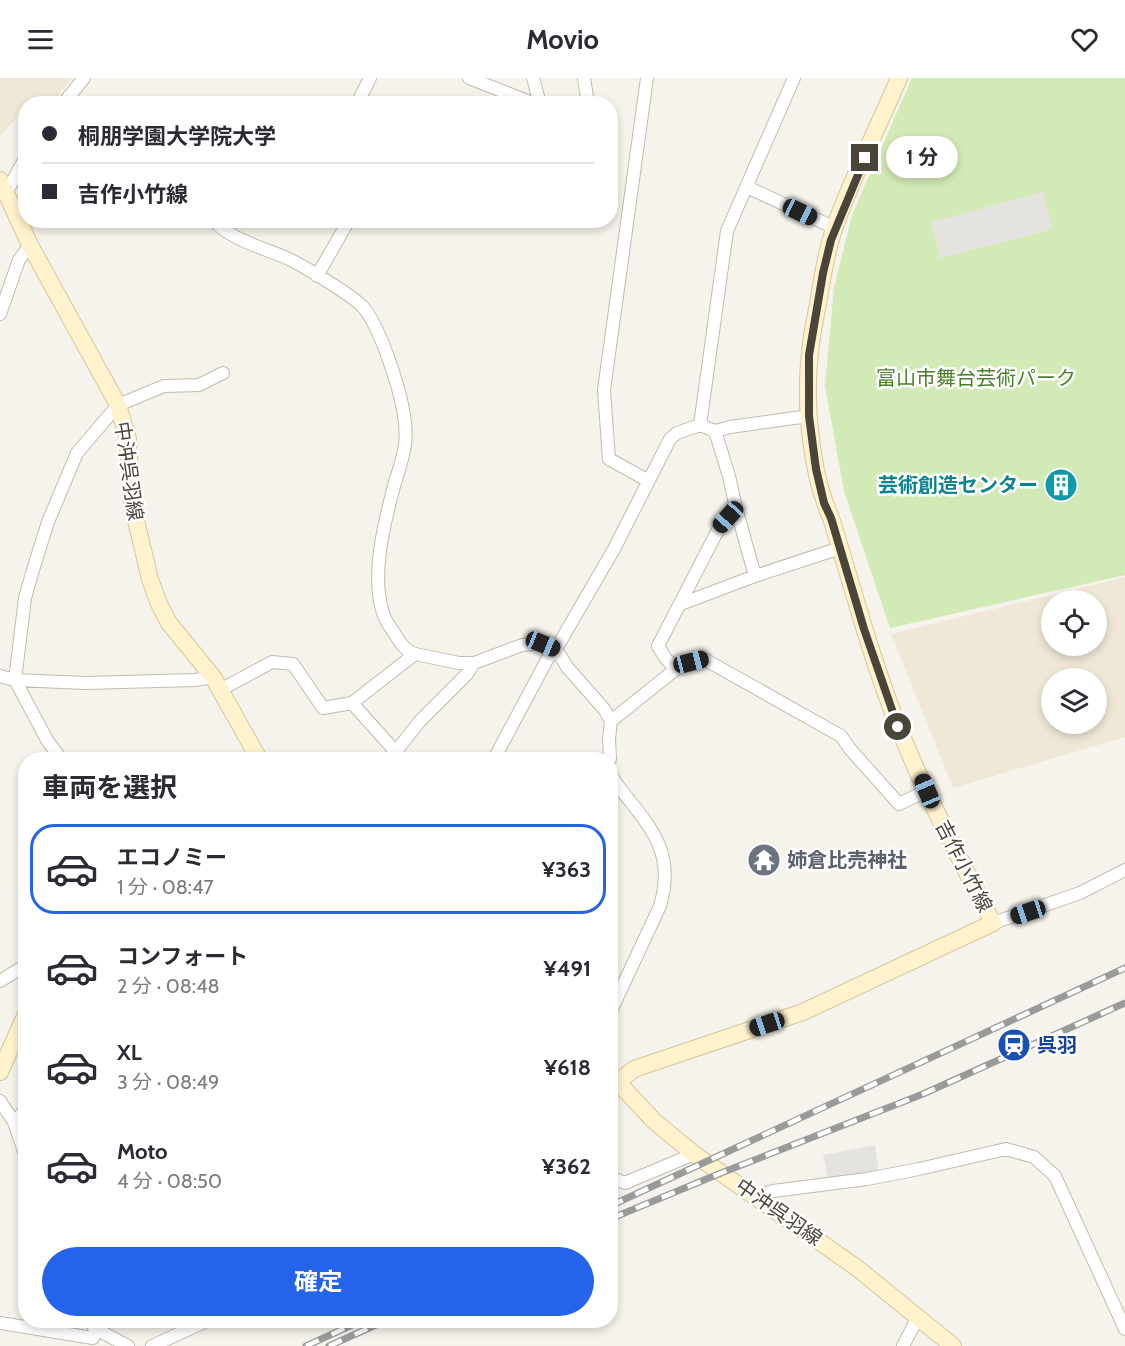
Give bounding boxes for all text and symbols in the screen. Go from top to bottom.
icon: menu [24,23,57,56]
text: Movio [526,23,599,56]
icon: heart [1068,23,1101,56]
text: 桐朋学園大学院大学 [78,123,276,150]
callout: 1 分 [886,137,958,179]
route end [851,144,878,171]
text: 1 分 [906,145,938,169]
text: 吉作小竹線 [78,181,188,208]
car [780,196,820,228]
park label: 富山市舞台芸術パーク [876,366,1076,390]
street label: 中沖呉羽線 [110,420,148,522]
building icon: 芸術創造センター [1043,467,1079,503]
place label: 芸術創造センター [878,473,1038,497]
car [709,498,747,536]
map controls [1041,590,1107,734]
button: locate [1041,590,1107,656]
car [523,629,563,659]
car [671,649,711,675]
button: layers [1041,668,1107,734]
route start [884,713,911,740]
text: 車両を選択 [42,771,177,804]
car [912,771,942,811]
street label: 吉作小竹線 [931,816,997,916]
icon: car [45,842,99,896]
temple icon: 姉倉比売神社 [746,842,782,878]
text: エコノミー [117,844,227,871]
place label: 姉倉比売神社 [787,848,907,872]
text: ¥363 [542,856,591,883]
text: 1 分 · 08:47 [117,875,214,899]
car [1008,898,1048,926]
icon: car [45,941,99,995]
text: コンフォート [117,943,248,970]
text: ¥491 [544,955,591,982]
text: 2 分 · 08:48 [117,974,220,998]
car [747,1010,787,1038]
station icon: 呉羽 [996,1027,1032,1063]
place label: 呉羽 [1037,1033,1077,1057]
text: XL [117,1039,142,1066]
icon: car [45,1040,99,1094]
text: ¥618 [544,1054,591,1081]
text: 3 分 · 08:49 [117,1070,219,1094]
text: Moto [117,1138,168,1165]
icon: car [45,1139,99,1193]
text: ¥362 [542,1153,591,1180]
text: 4 分 · 08:50 [117,1169,222,1193]
street label: 中沖呉羽線 [731,1173,827,1251]
button: 確定 [42,1247,594,1316]

